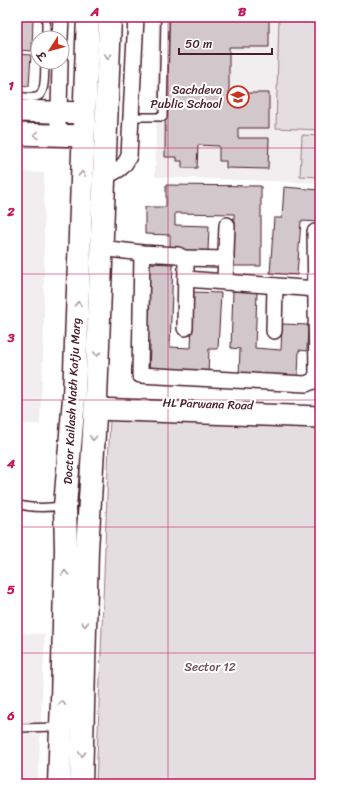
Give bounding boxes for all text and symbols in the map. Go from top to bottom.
text: A [90,0,99,23]
text: B [238,0,247,23]
north arrow [30,30,70,70]
scale bar [179,30,272,56]
text: 50 m [185,33,212,55]
text: उ [31,46,53,65]
one-way arrow [104,53,113,59]
text: 1 [8,74,14,97]
place label: Sachdeva Public School [151,79,223,115]
school or university icon: Sachdeva Public School [225,84,251,110]
one-way arrow [33,130,39,139]
one-way arrow [78,171,86,177]
text: 2 [6,200,15,223]
one-way arrow [73,301,82,307]
street label: Doctor Kailash Nath Katju Marg [57,317,87,485]
text: 3 [6,326,15,349]
one-way arrow [93,351,101,357]
street label: HL Parwana Road [162,391,255,417]
one-way arrow [89,435,97,441]
text: 4 [6,452,16,475]
one-way arrow [61,570,69,576]
text: 5 [7,578,15,601]
one-way arrow [81,621,90,627]
park label: Sector 12 [184,656,236,678]
one-way arrow [58,700,66,706]
text: 6 [6,704,15,727]
one-way arrow [78,751,86,757]

